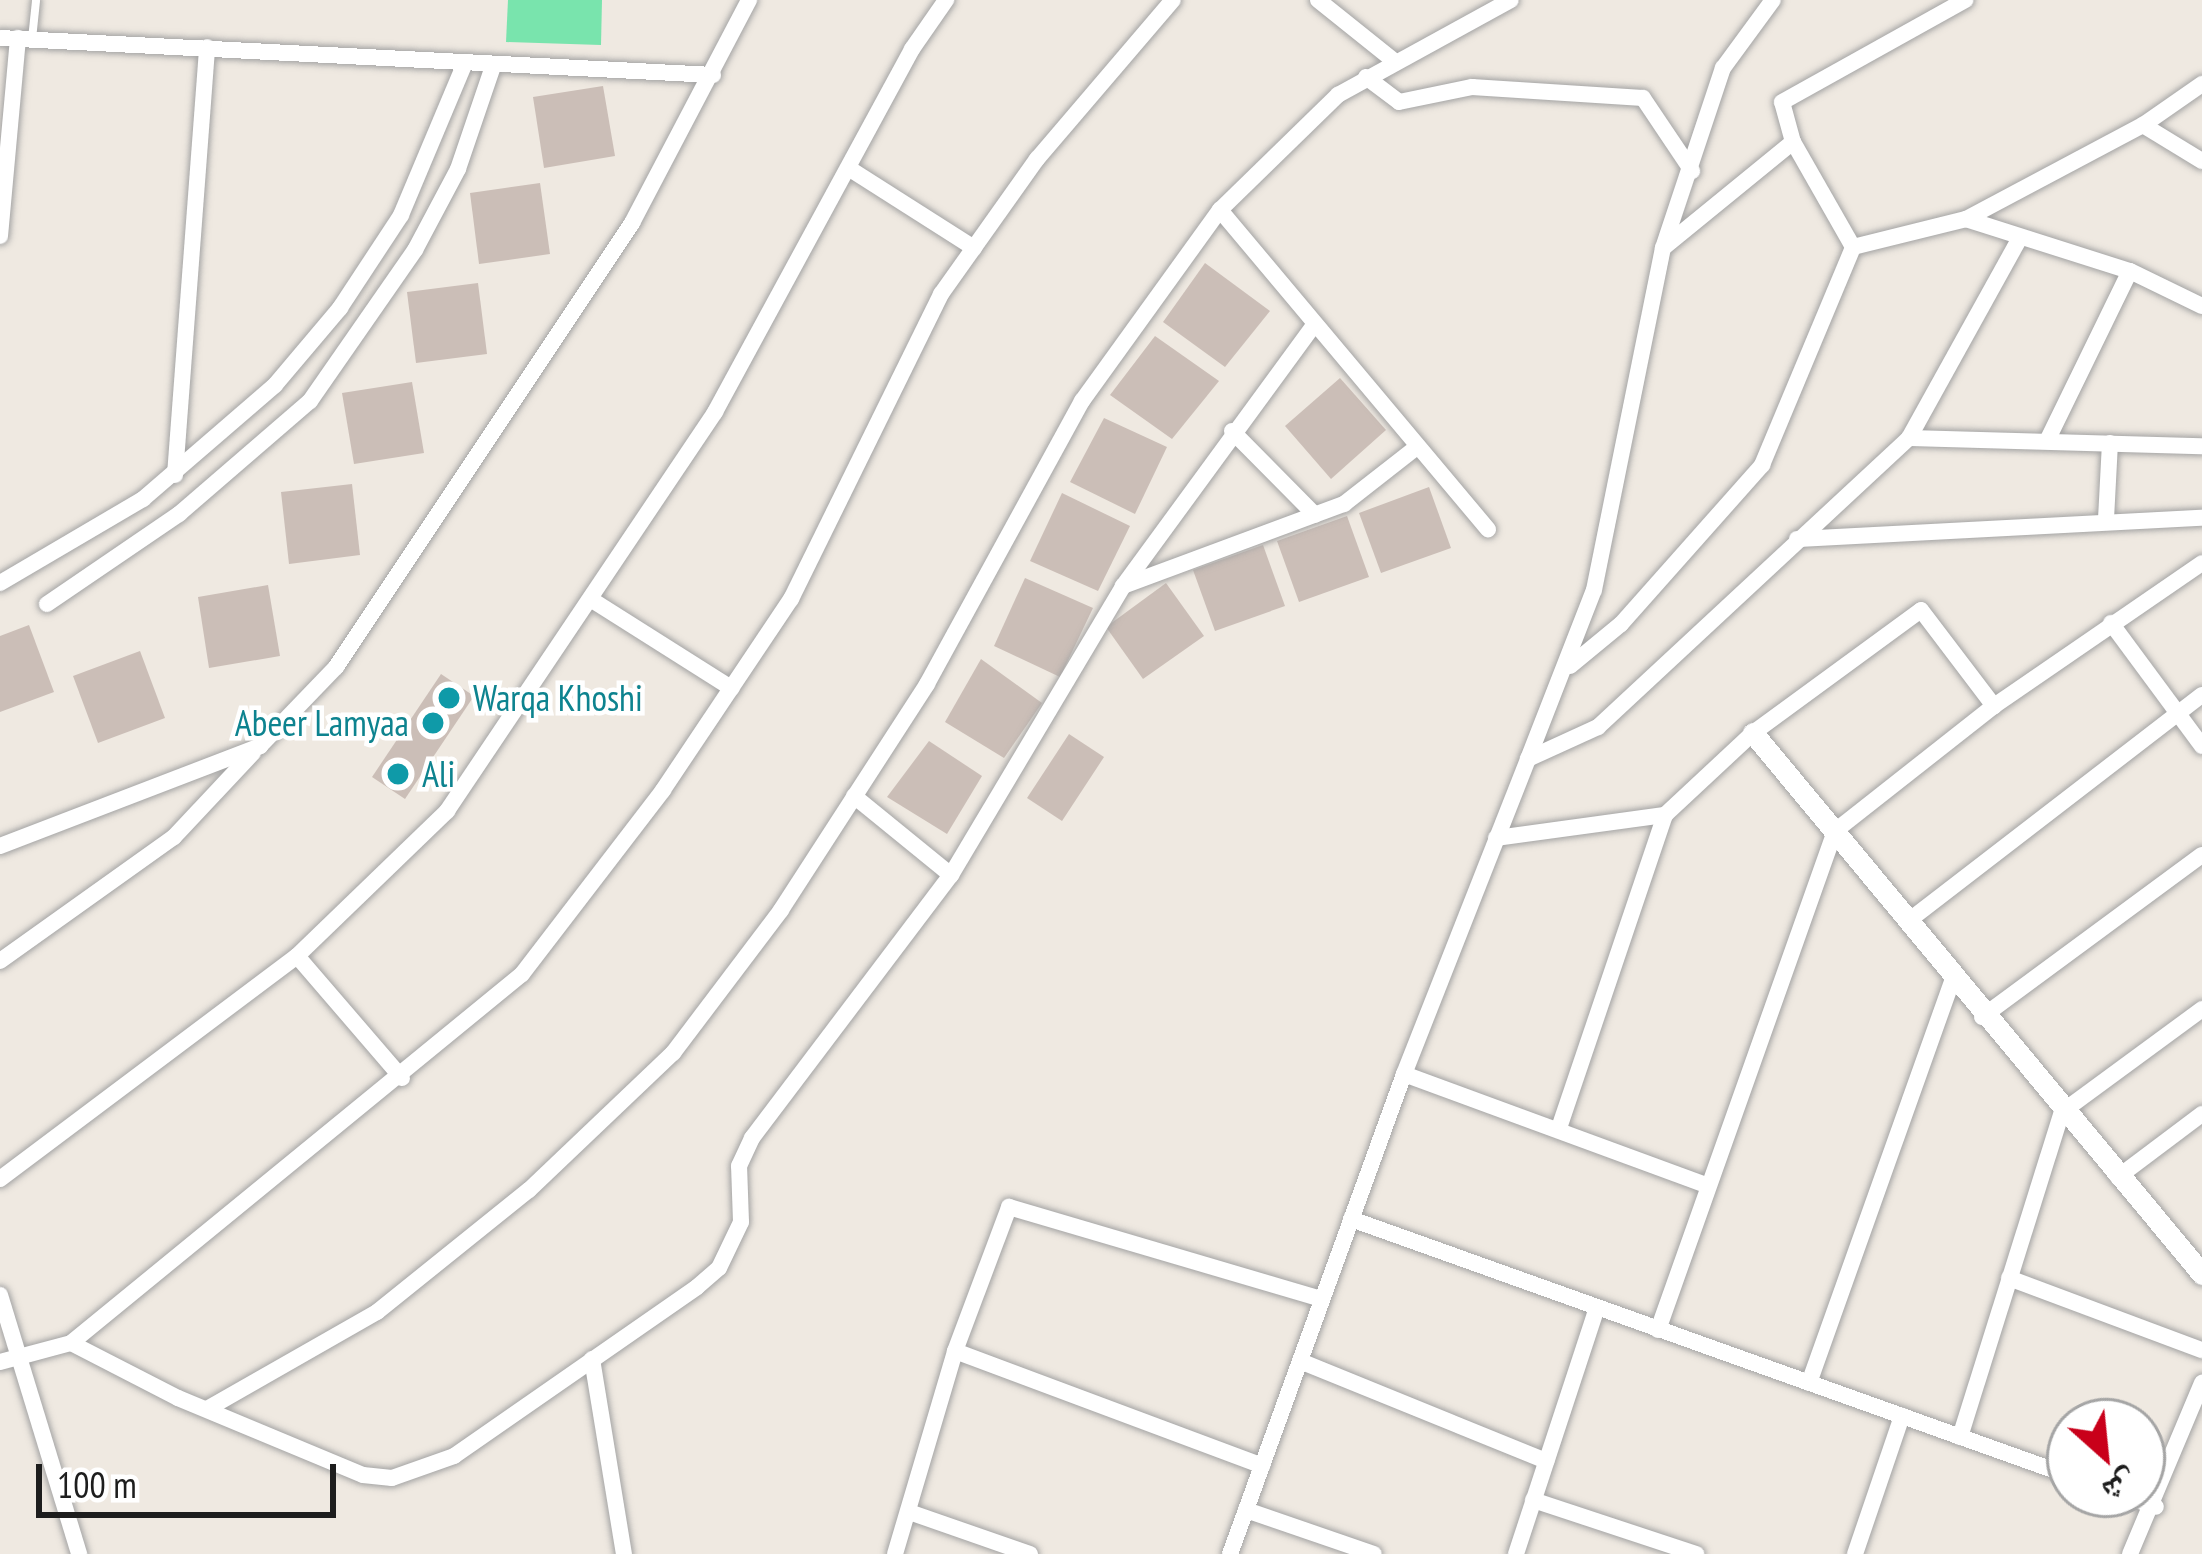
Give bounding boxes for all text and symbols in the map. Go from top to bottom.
place label: Warqa Khoshi [473,676,643,720]
marker: Warqa Khoshi [436,685,462,711]
place label: Abeer Lamyaa [235,701,409,745]
marker: Abeer Lamyaa [420,710,446,736]
place label: Ali [422,752,455,796]
marker: Ali [385,761,411,787]
north arrow [2046,1398,2166,1518]
scale bar [42,1440,342,1514]
text: 100 m [57,1461,137,1508]
text: ش [2096,1461,2147,1515]

